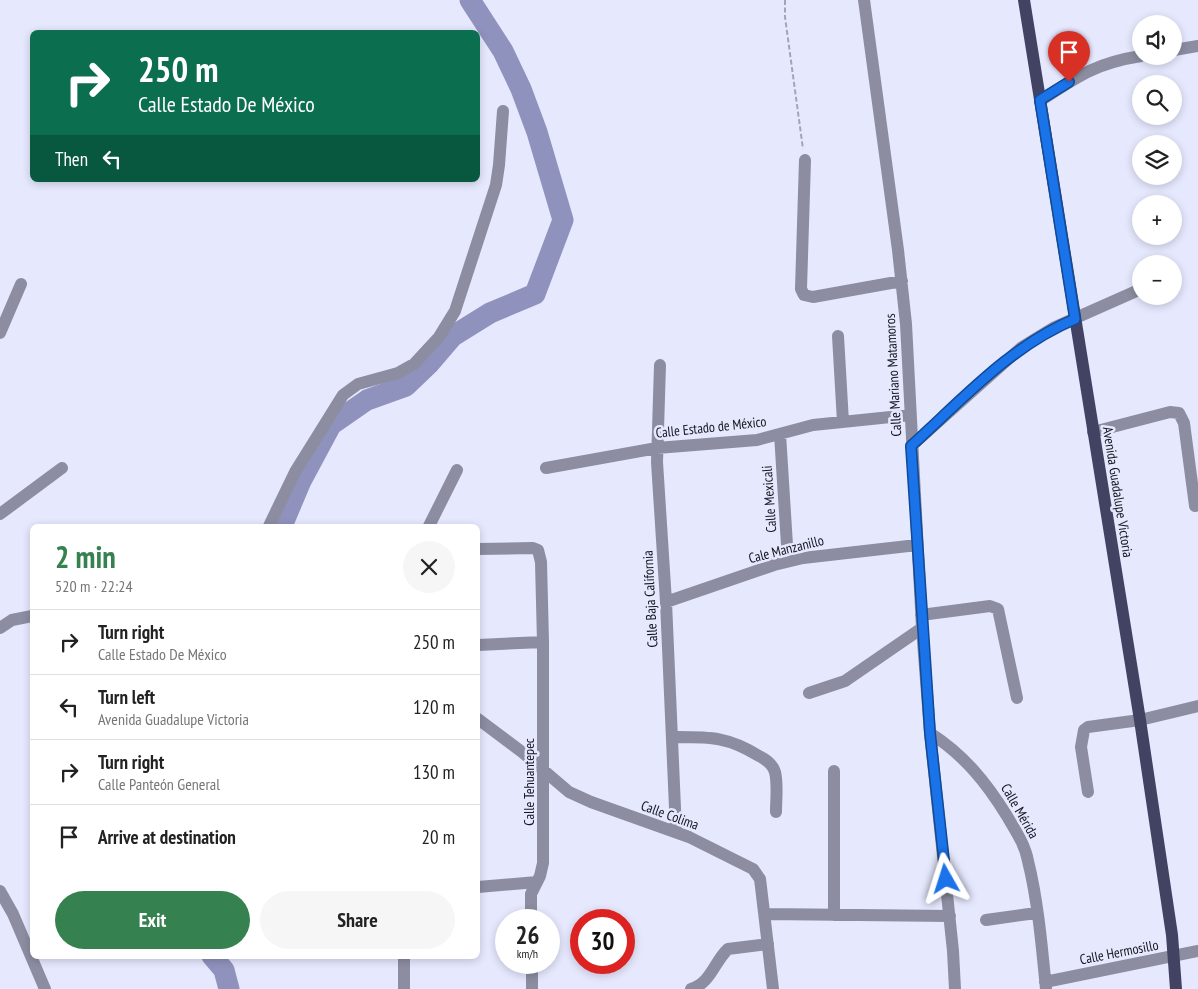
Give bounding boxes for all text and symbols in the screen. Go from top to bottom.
map controls [1132,15,1182,305]
button: sound [1132,15,1182,65]
pin [1048,31,1090,82]
icon: arrive [1055,38,1083,66]
text: 250 m [138,46,219,92]
icon: right [55,50,120,115]
button: search [1132,75,1182,125]
text: Calle Estado De México [138,90,315,118]
button: layers [1132,135,1182,185]
icon: left [98,145,126,173]
text: Then [55,147,88,171]
button: + [1132,195,1182,245]
button: − [1132,255,1182,305]
street label: Calle Mariano Matamoros [881,313,905,437]
street label: Calle Estado de México [655,412,767,442]
street label: Avenida Guadalupe Victoria [1099,425,1137,559]
street label: Calle Mexicali [758,465,780,533]
street label: Cale Manzanillo [747,531,825,567]
text: 2 min [55,537,116,576]
button: close [403,541,455,593]
street label: Calle Baja California [638,550,662,648]
text: 520 m · 22:24 [55,576,133,596]
text: Turn right [98,620,164,644]
icon: right [55,628,83,656]
text: 250 m [413,630,455,654]
text: Calle Estado De México [98,644,227,664]
text: Turn left [98,685,155,709]
icon: left [55,693,83,721]
text: 120 m [413,695,455,719]
text: Avenida Guadalupe Victoria [98,709,249,729]
street label: Calle Tehuantepec [520,738,538,826]
text: Turn right [98,750,164,774]
icon: right [55,758,83,786]
text: 130 m [413,760,455,784]
text: Calle Panteón General [98,774,220,794]
street label: Calle Mérida [997,780,1043,842]
street label: Calle Colima [639,796,701,834]
icon: arrive [55,823,83,851]
text: Arrive at destination [98,825,236,849]
text: 20 m [422,825,455,849]
position arrow [919,852,971,904]
button: Exit [55,891,250,949]
button: Share [260,891,455,949]
speed limit sign: 30 [570,909,635,974]
text: 26 [516,919,539,951]
street label: Calle Hermosillo [1078,936,1160,968]
text: km/h [517,946,538,961]

